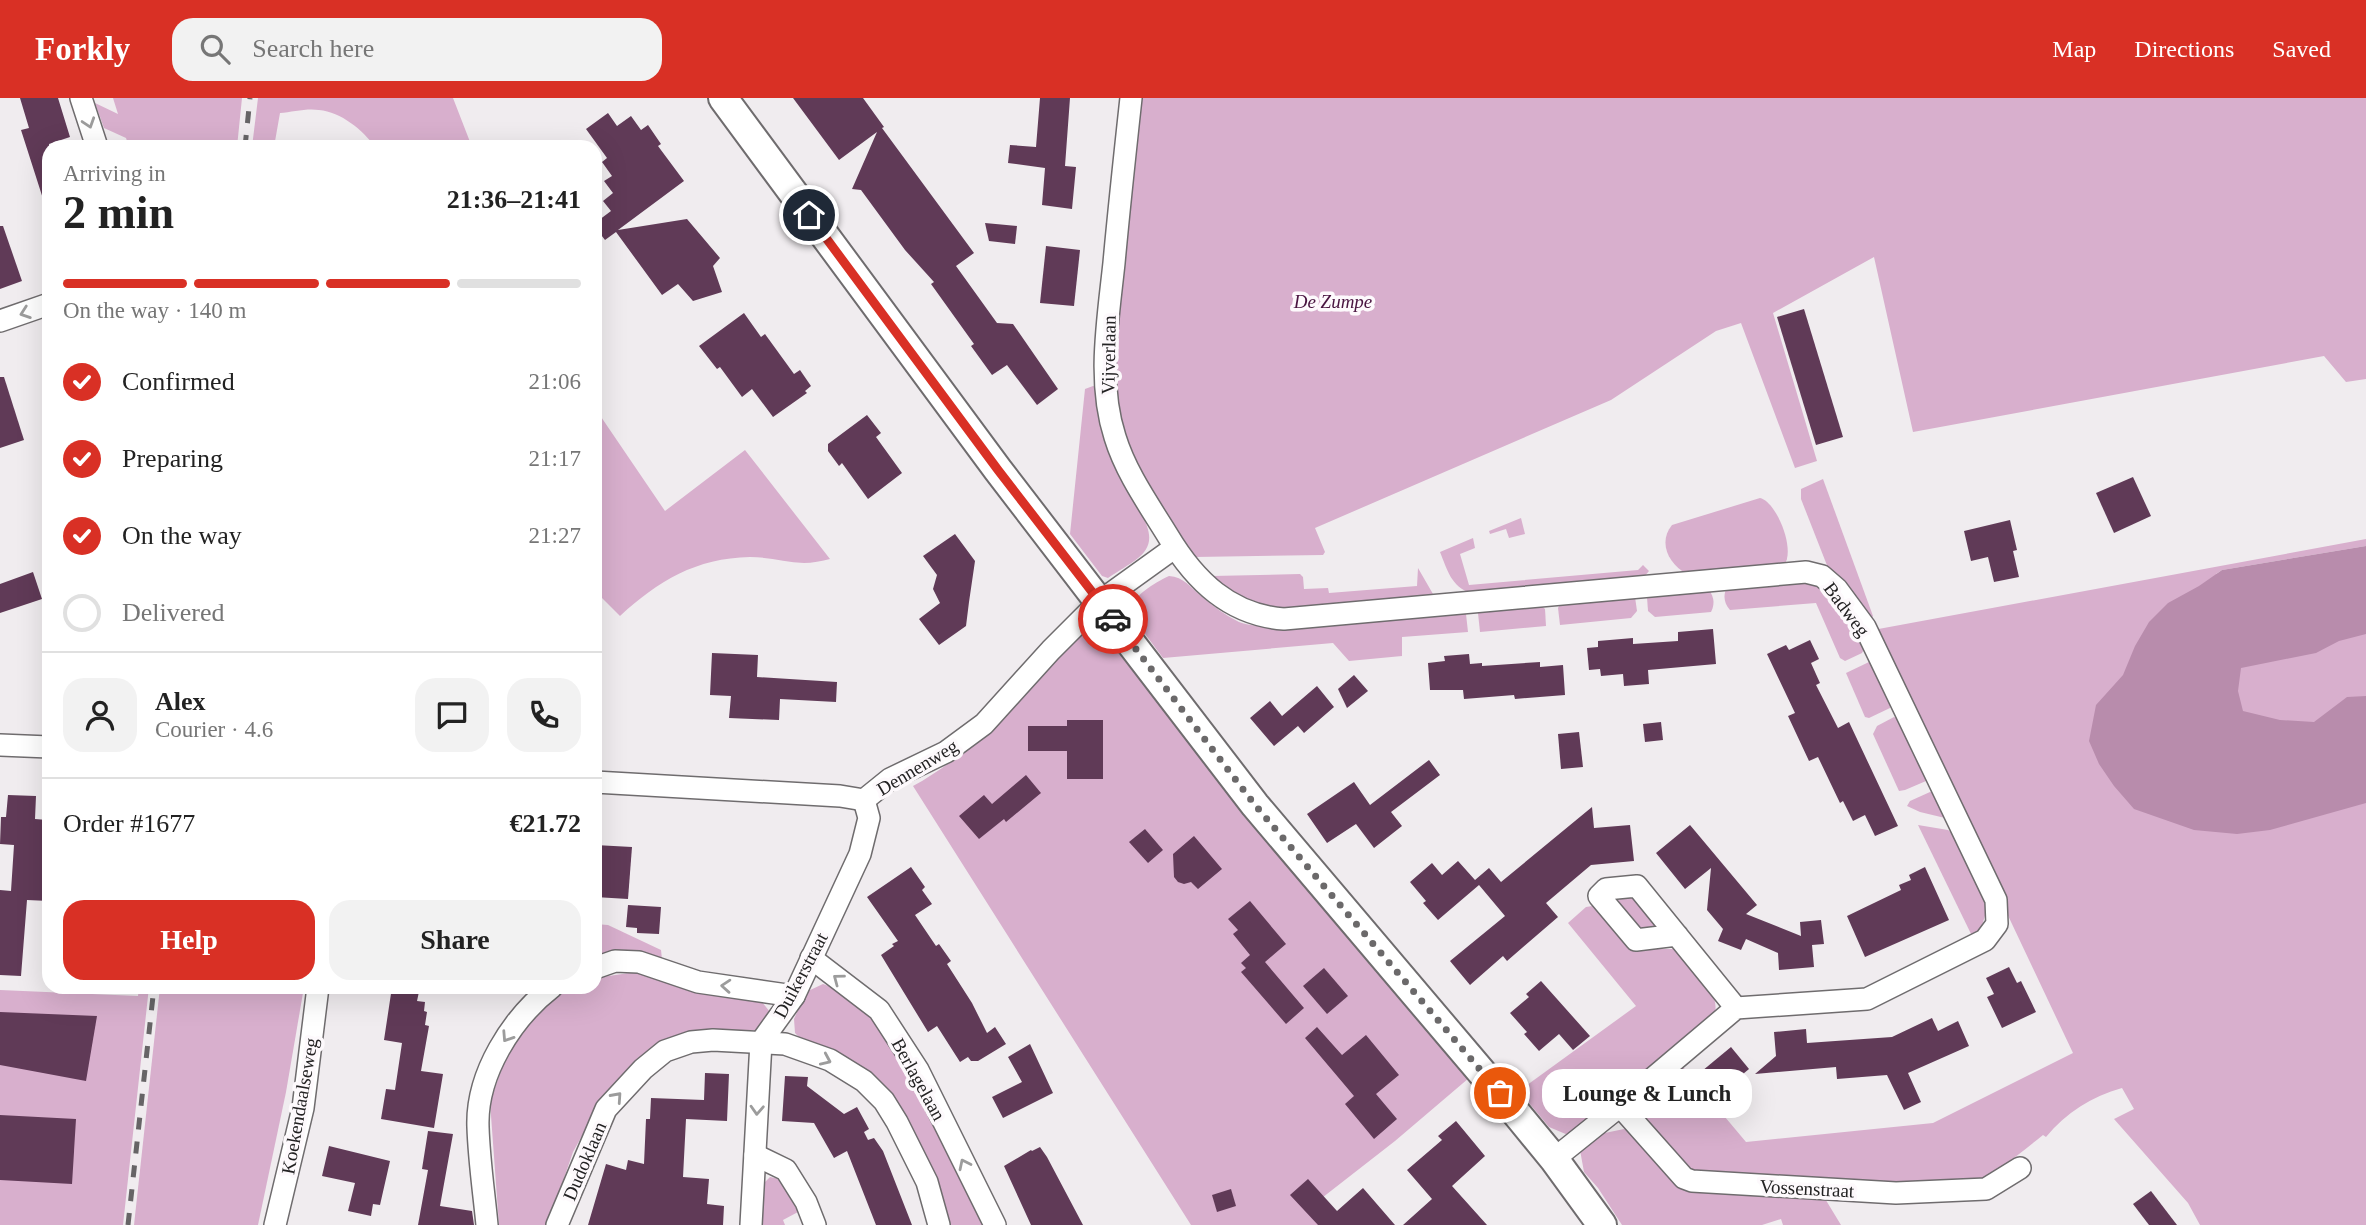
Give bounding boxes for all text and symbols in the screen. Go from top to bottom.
search box [172,18,662,81]
icon: search [196,30,234,68]
text: Forkly [35,31,130,67]
text: Search here [252,34,374,63]
text: Map [2052,36,2096,62]
text: Directions [2134,36,2234,62]
text: Saved [2272,36,2331,62]
one-way arrow [81,116,95,128]
text: Arriving in [63,161,166,186]
text: 21:36–21:41 [447,185,581,214]
pin [779,185,839,245]
text: 2 min [63,187,174,238]
icon: home [790,196,828,234]
park label: De Zumpe [1293,291,1372,312]
text: On the way · 140 m [63,298,246,323]
one-way arrow [19,305,31,319]
street label: Vijverlaan [1097,315,1120,395]
icon: check [63,363,101,401]
text: Confirmed [122,367,235,396]
text: 21:06 [529,369,581,394]
icon: check [63,440,101,478]
text: Preparing [122,444,223,473]
text: 21:17 [529,446,581,471]
icon: check [63,517,101,555]
text: On the way [122,521,242,550]
text: 21:27 [529,523,581,548]
street label: Badweg [1819,578,1874,641]
courier [1078,584,1148,654]
text: Delivered [122,598,225,627]
icon: car [1094,600,1132,638]
button: person [63,678,137,752]
button: chat [415,678,489,752]
button: phone [507,678,581,752]
text: Alex [155,687,206,716]
text: Courier · 4.6 [155,717,273,742]
street label: Dennenweg [873,735,962,800]
text: Order #1677 [63,809,195,838]
text: €21.72 [510,809,581,838]
button: Help [63,900,315,980]
button: Share [329,900,581,980]
street label: Duikerstraat [769,928,832,1022]
one-way arrow [833,974,846,987]
one-way arrow [720,979,731,994]
one-way arrow [502,1029,515,1042]
street label: Berlagelaan [887,1034,950,1124]
street label: Koekendaalseweg [277,1036,322,1176]
one-way arrow [819,1052,832,1066]
pin [1470,1063,1530,1123]
callout: Lounge & Lunch [1542,1068,1752,1118]
icon: bag [1481,1074,1519,1112]
text: Lounge & Lunch [1563,1081,1731,1106]
one-way arrow [608,1092,621,1105]
one-way arrow [750,1105,765,1116]
street label: Dudoklaan [559,1118,611,1204]
one-way arrow [959,1159,973,1171]
street label: Vossenstraat [1759,1176,1855,1201]

